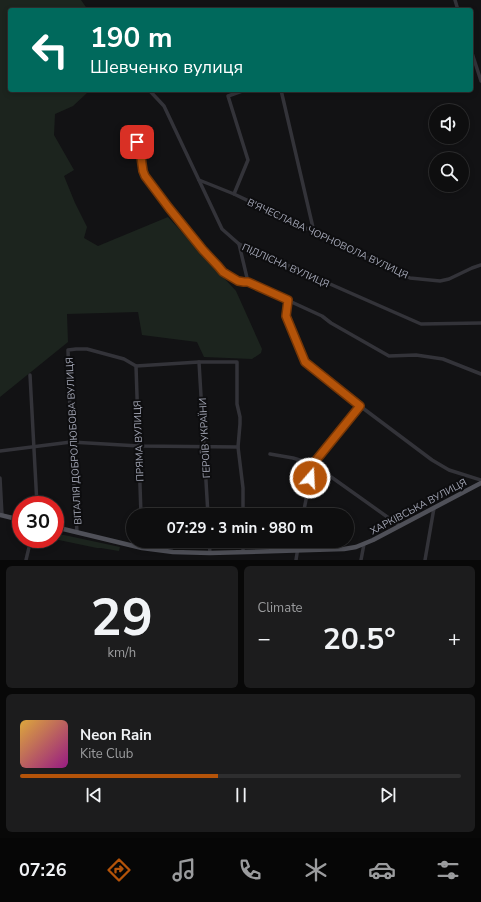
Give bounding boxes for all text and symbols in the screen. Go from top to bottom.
text: 190 m [90,19,173,57]
icon: left [24,24,76,76]
text: Шевченко вулиця [90,55,243,79]
map controls [429,104,469,192]
button: sound [429,104,469,144]
pin [120,125,154,159]
icon: arrive [126,131,148,153]
button: search [429,152,469,192]
street label: В'ЯЧЕСЛАВА ЧОРНОВОЛА ВУЛИЦЯ [245,195,410,282]
street label: ПІДЛІСНА ВУЛИЦЯ [240,240,332,292]
street label: ВІТАЛІЯ ДОБРОЛЮБОВА ВУЛИЦЯ [63,357,85,525]
street label: ГЕРОЇВ УКРАЇНИ [196,397,214,478]
street label: ПРЯМА ВУЛИЦЯ [131,400,147,482]
position arrow [289,457,331,499]
street label: ХАРКІВСЬКА ВУЛИЦЯ [368,475,469,538]
speed limit sign: 30 [12,496,64,548]
text: 07:29 · 3 min · 980 m [167,518,313,538]
text: 29 [91,582,153,653]
text: Climate [258,599,303,617]
text: 20.5° [323,619,396,660]
text: − [258,624,271,654]
text: + [448,624,461,654]
text: km/h [107,644,136,662]
text: Neon Rain [80,725,152,745]
text: Kite Club [80,745,133,763]
icon: previous [83,784,105,806]
icon: pause [230,784,252,806]
icon: next [377,784,399,806]
icon: directions [105,856,133,884]
icon: music [170,856,198,884]
icon: phone [236,856,264,884]
icon: climate [302,856,330,884]
icon: car [368,856,396,884]
icon: filters [434,856,462,884]
text: 07:26 [19,858,67,882]

